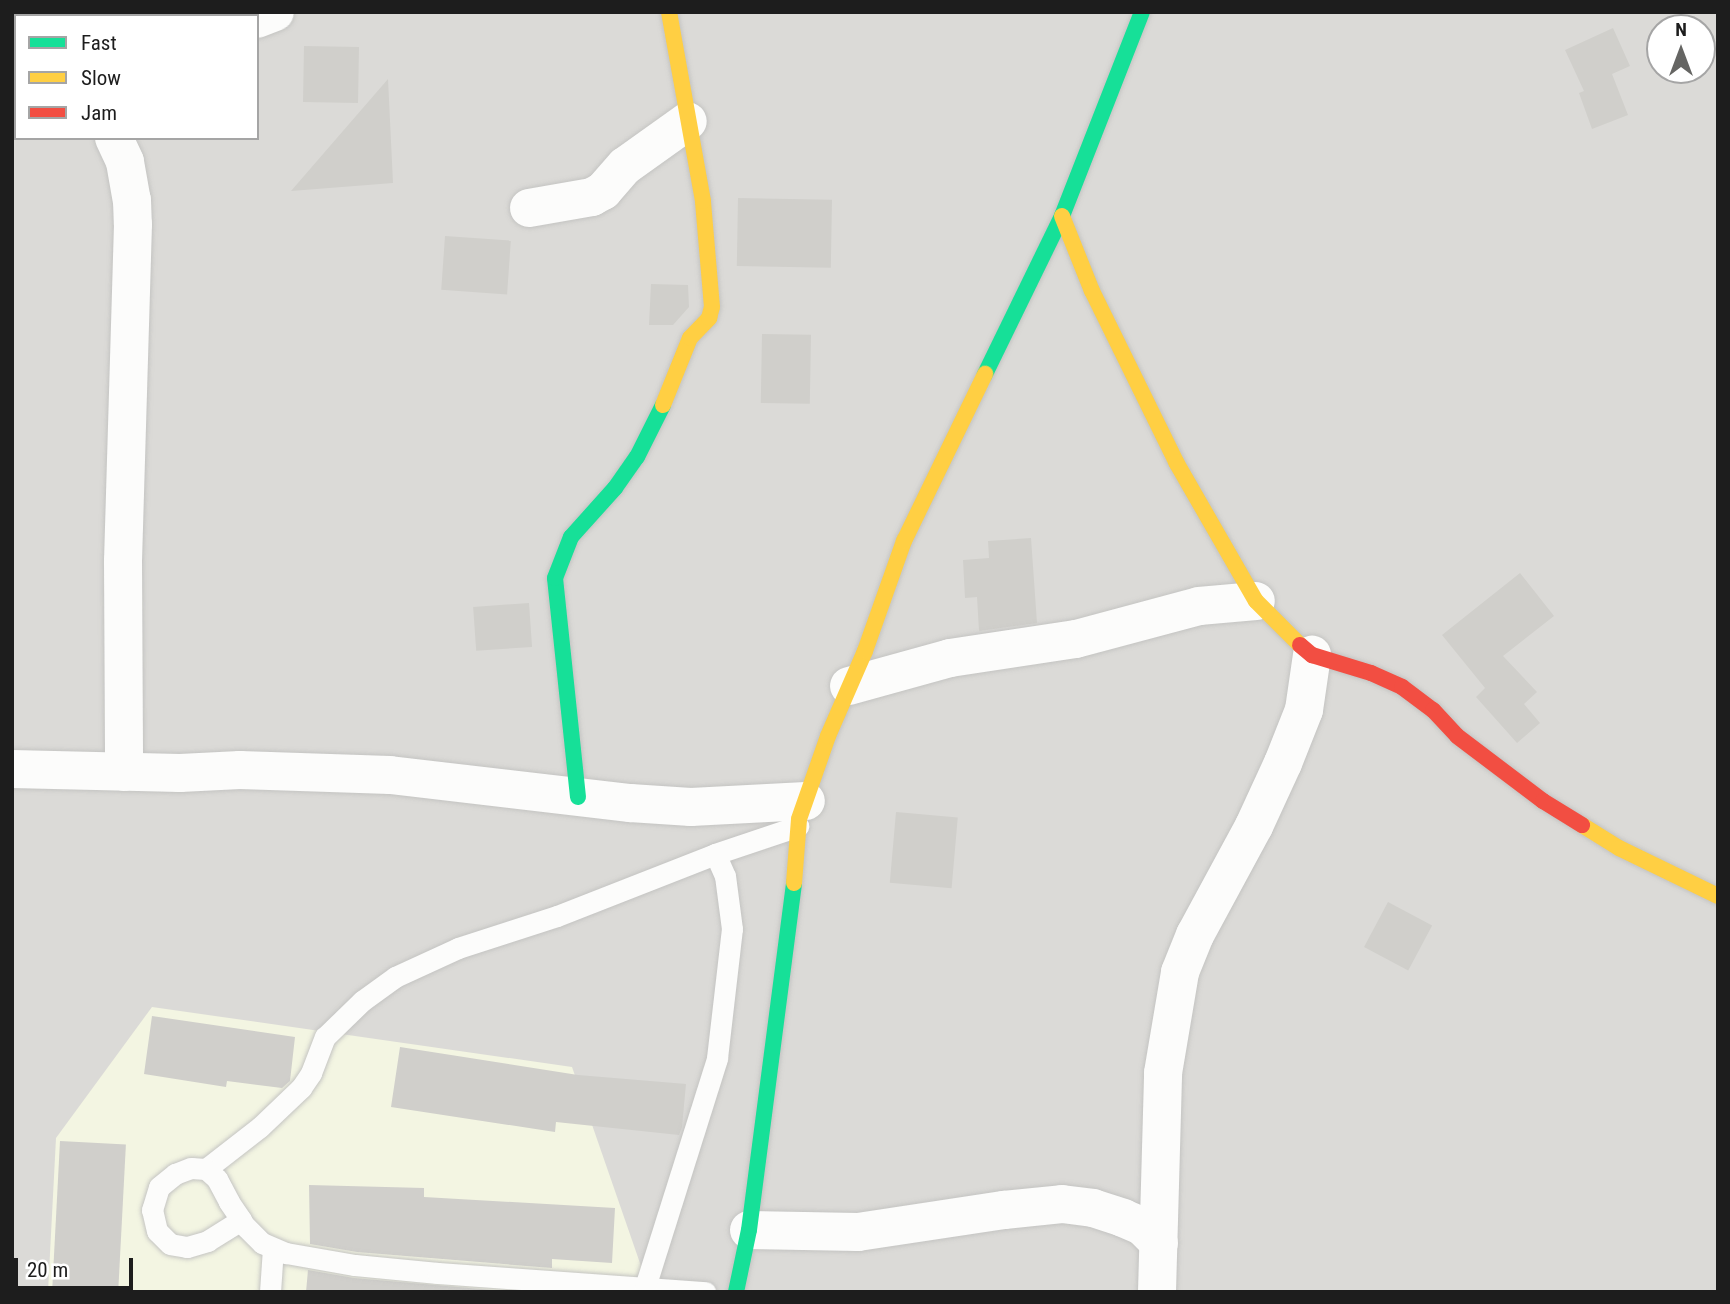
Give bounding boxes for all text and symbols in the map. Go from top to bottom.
legend [14,14,259,140]
north arrow [1646,14,1716,84]
text: N [1675,18,1687,41]
text: Fast [81,31,117,55]
text: Slow [81,66,121,90]
text: Jam [81,101,117,125]
scale bar [18,1244,136,1288]
text: 20 m [27,1258,68,1282]

